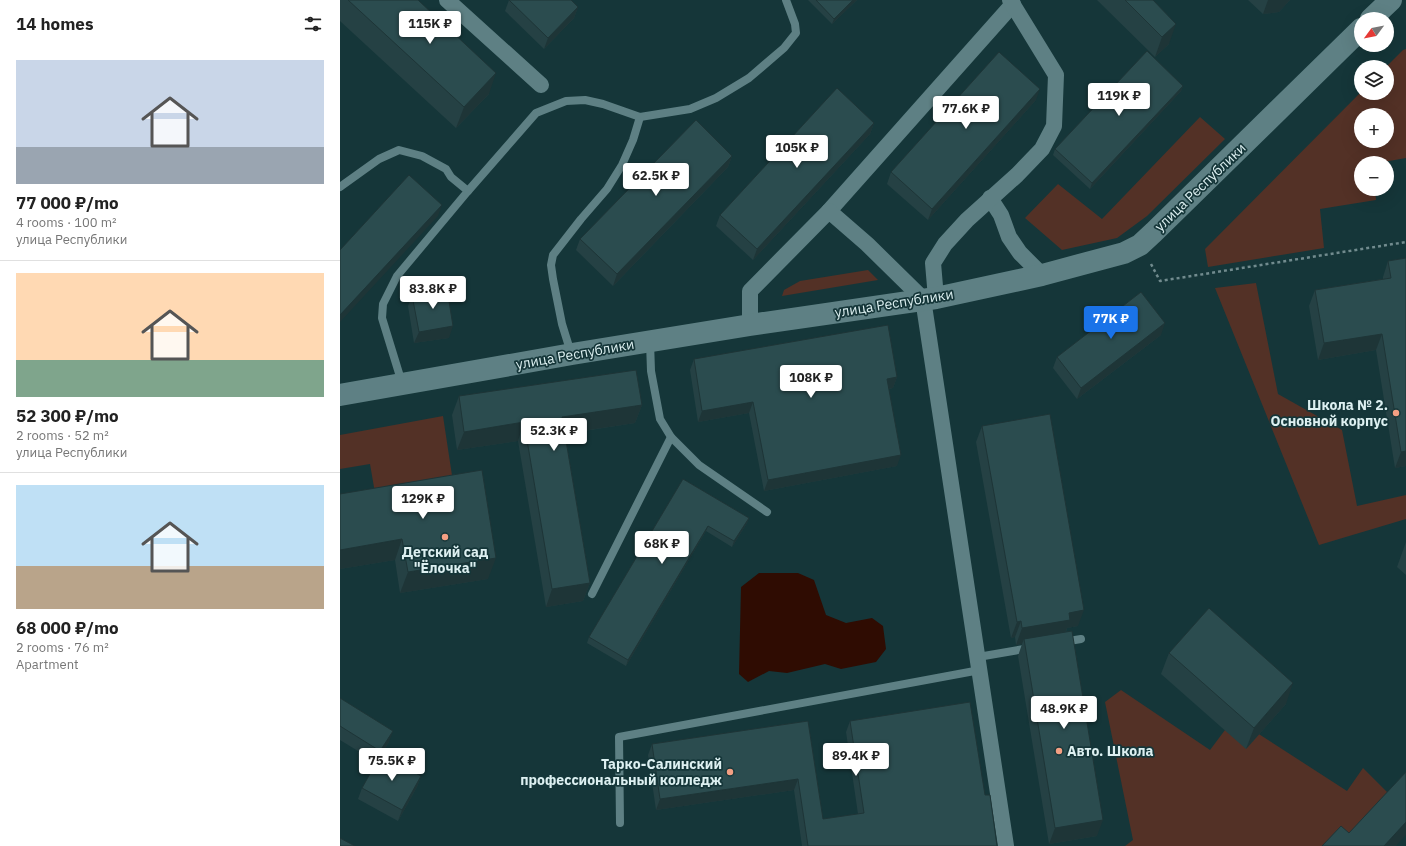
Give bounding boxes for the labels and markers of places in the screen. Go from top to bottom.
pin: 115K ₽ [397,11,463,45]
pin: 119K ₽ [1086,83,1152,117]
pin: 77.6K ₽ [929,96,1003,130]
pin: 105K ₽ [764,135,830,169]
pin: 62.5K ₽ [619,163,693,197]
pin: 83.8K ₽ [396,276,470,310]
pin: 77K ₽ [1083,306,1139,340]
pin: 108K ₽ [778,365,844,399]
place label: Школа № 2. Основной корпус [1270,396,1388,430]
marker: Школа № 2. Основной корпус [1391,408,1401,418]
pin: 52.3K ₽ [517,418,591,452]
pin: 129K ₽ [390,486,456,520]
pin: 68K ₽ [634,531,690,565]
marker: Детский сад "Ёлочка" [440,532,450,542]
place label: Детский сад "Ёлочка" [402,543,488,577]
pin: 48.9K ₽ [1027,696,1101,730]
place label: Авто. Школа [1067,742,1154,760]
pin: 89.4K ₽ [819,743,893,777]
marker: Авто. Школа [1054,746,1064,756]
pin: 75.5K ₽ [355,748,429,782]
place label: Тарко-Салинский профессиональный колледж [520,755,722,789]
marker: Тарко-Салинский профессиональный колледж [725,767,735,777]

